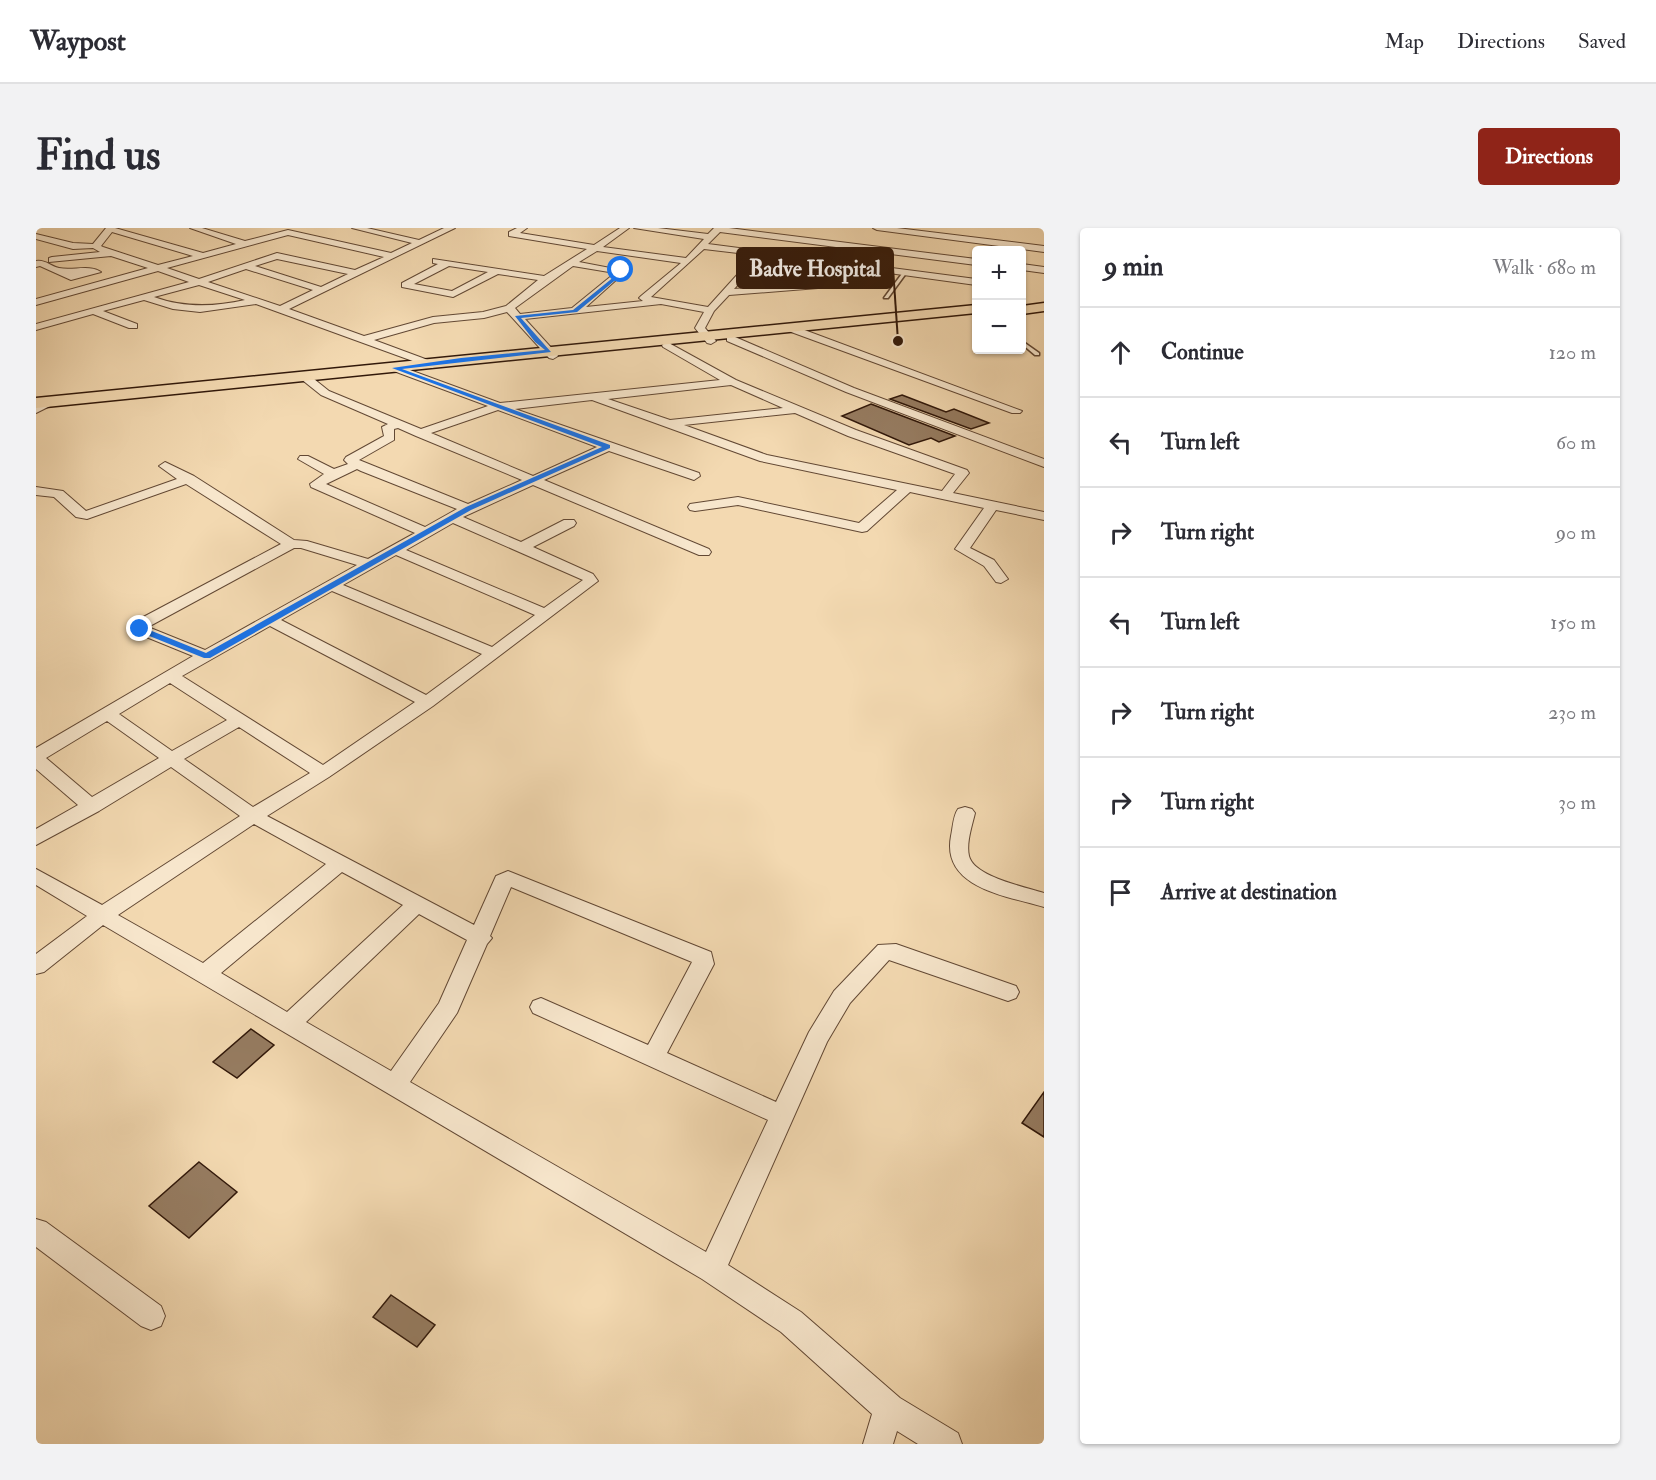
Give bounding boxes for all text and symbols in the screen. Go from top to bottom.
text: Waypost [30,24,126,59]
text: Map [1384,28,1424,55]
text: Directions [1457,28,1545,55]
text: Saved [1578,28,1626,55]
button: Directions [1478,128,1620,185]
text: Find us [36,130,160,182]
map controls [972,246,1026,354]
button: + [972,246,1026,300]
callout: Badve Hospital [737,248,893,288]
text: 9 min [1104,251,1163,283]
text: Badve Hospital [749,255,881,284]
text: Walk · 680 m [1493,255,1596,280]
route start [607,256,633,282]
button: − [972,300,1026,354]
icon: ahead [1104,336,1137,369]
text: Continue [1161,338,1244,366]
text: 120 m [1549,340,1596,365]
icon: left [1104,426,1137,459]
text: Turn left [1161,428,1240,456]
text: 60 m [1556,430,1596,455]
icon: right [1104,516,1137,549]
text: Turn right [1161,518,1254,546]
text: 90 m [1556,520,1596,545]
icon: left [1104,606,1137,639]
text: Turn left [1161,608,1240,636]
text: 150 m [1550,610,1596,635]
route end [126,615,152,641]
icon: right [1104,696,1137,729]
text: Turn right [1161,698,1254,726]
text: 230 m [1548,700,1596,725]
icon: right [1104,786,1137,819]
text: Turn right [1161,788,1254,816]
text: 30 m [1558,790,1596,815]
icon: arrive [1104,876,1137,909]
text: Arrive at destination [1161,878,1337,906]

